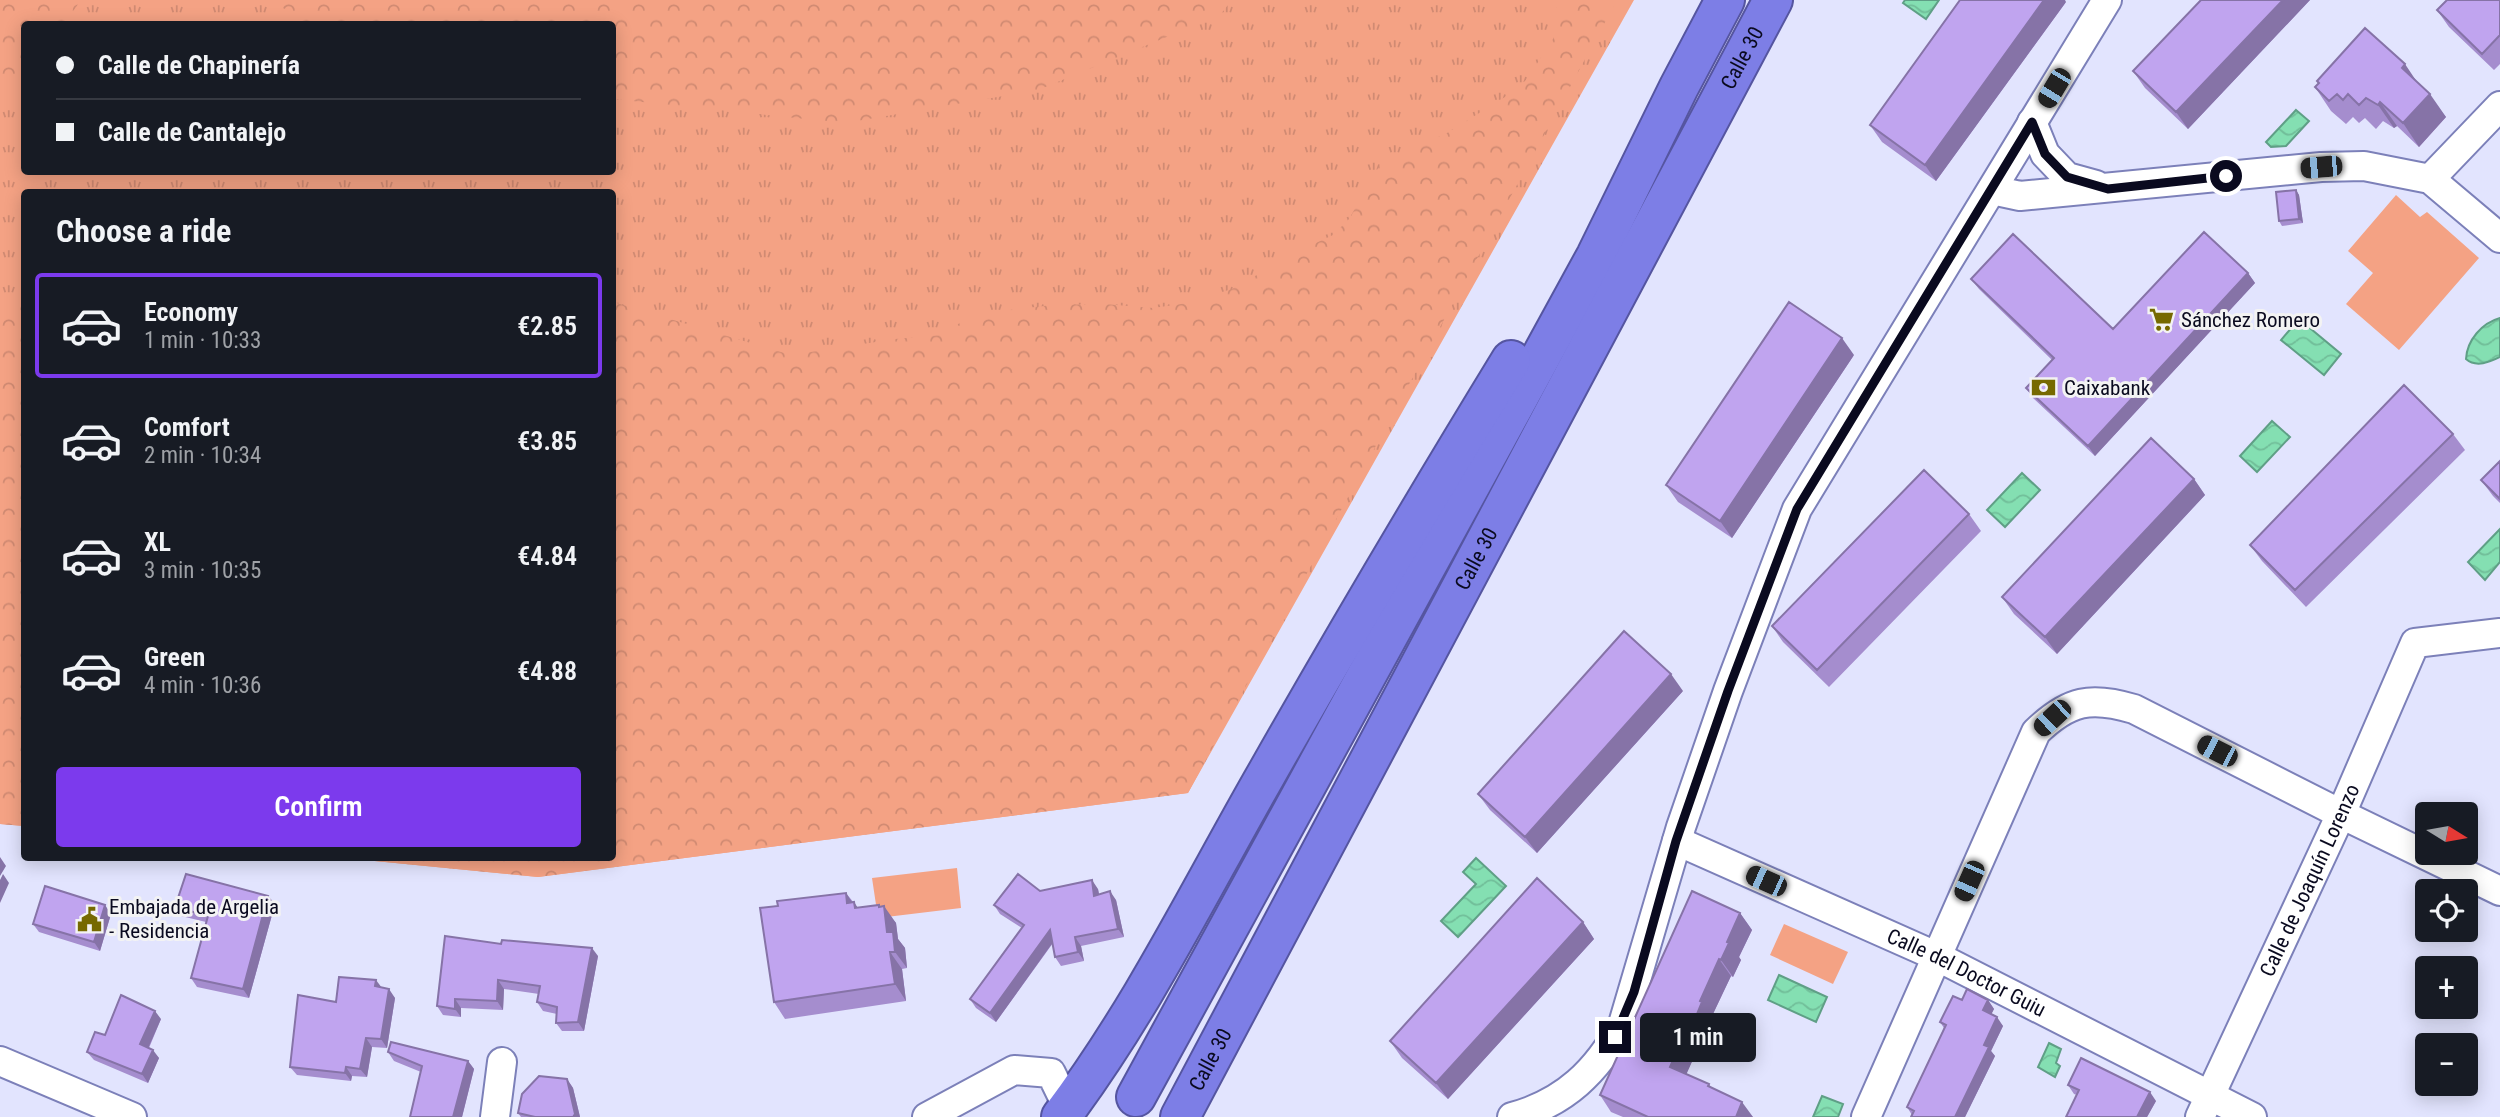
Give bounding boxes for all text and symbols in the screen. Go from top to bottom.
street label: Calle 30 [1716,23,1769,93]
text: Calle de Chapinería [98,50,300,80]
car [2035,65,2074,111]
text: Calle de Cantalejo [98,117,286,147]
car [2300,155,2343,179]
route start [2210,160,2242,192]
text: Choose a ride [56,212,231,250]
icon: car [60,294,123,357]
text: Economy [144,297,238,327]
supermarket icon: Sánchez Romero [2147,306,2175,334]
place label: Sánchez Romero [2181,308,2320,332]
text: €2.85 [517,311,577,341]
text: 1 min · 10:33 [144,327,261,354]
bank icon: Caixabank [2030,374,2058,402]
place label: Caixabank [2064,376,2151,400]
icon: car [60,409,123,472]
text: Comfort [144,412,230,442]
text: €3.85 [517,426,577,456]
text: 2 min · 10:34 [144,442,261,469]
icon: car [60,524,123,587]
street label: Calle 30 [1450,524,1503,594]
text: XL [144,527,171,557]
text: €4.84 [517,541,577,571]
text: 3 min · 10:35 [144,557,261,584]
icon: car [60,639,123,702]
text: Green [144,642,205,672]
text: €4.88 [517,656,577,686]
text: 4 min · 10:36 [144,672,261,699]
car [2030,696,2075,740]
car [2194,732,2241,770]
button: Confirm [56,767,581,847]
street label: Calle de Joaquín Lorenzo [2255,780,2364,980]
north arrow [2415,802,2478,864]
map controls [2415,802,2478,1096]
car [1951,858,1988,904]
car [1743,863,1790,899]
button: locate [2415,879,2478,942]
place label: Embajada de Argelia - Residencia [109,895,279,943]
public building icon: Embajada de Argelia - Residencia [75,905,103,933]
street label: Calle del Doctor Guiu [1883,924,2050,1022]
button: + [2415,956,2478,1019]
callout: 1 min [1640,1012,1755,1062]
route end [1599,1021,1631,1053]
street label: Calle 30 [1184,1024,1237,1095]
text: 1 min [1673,1024,1723,1051]
button: − [2415,1033,2478,1096]

